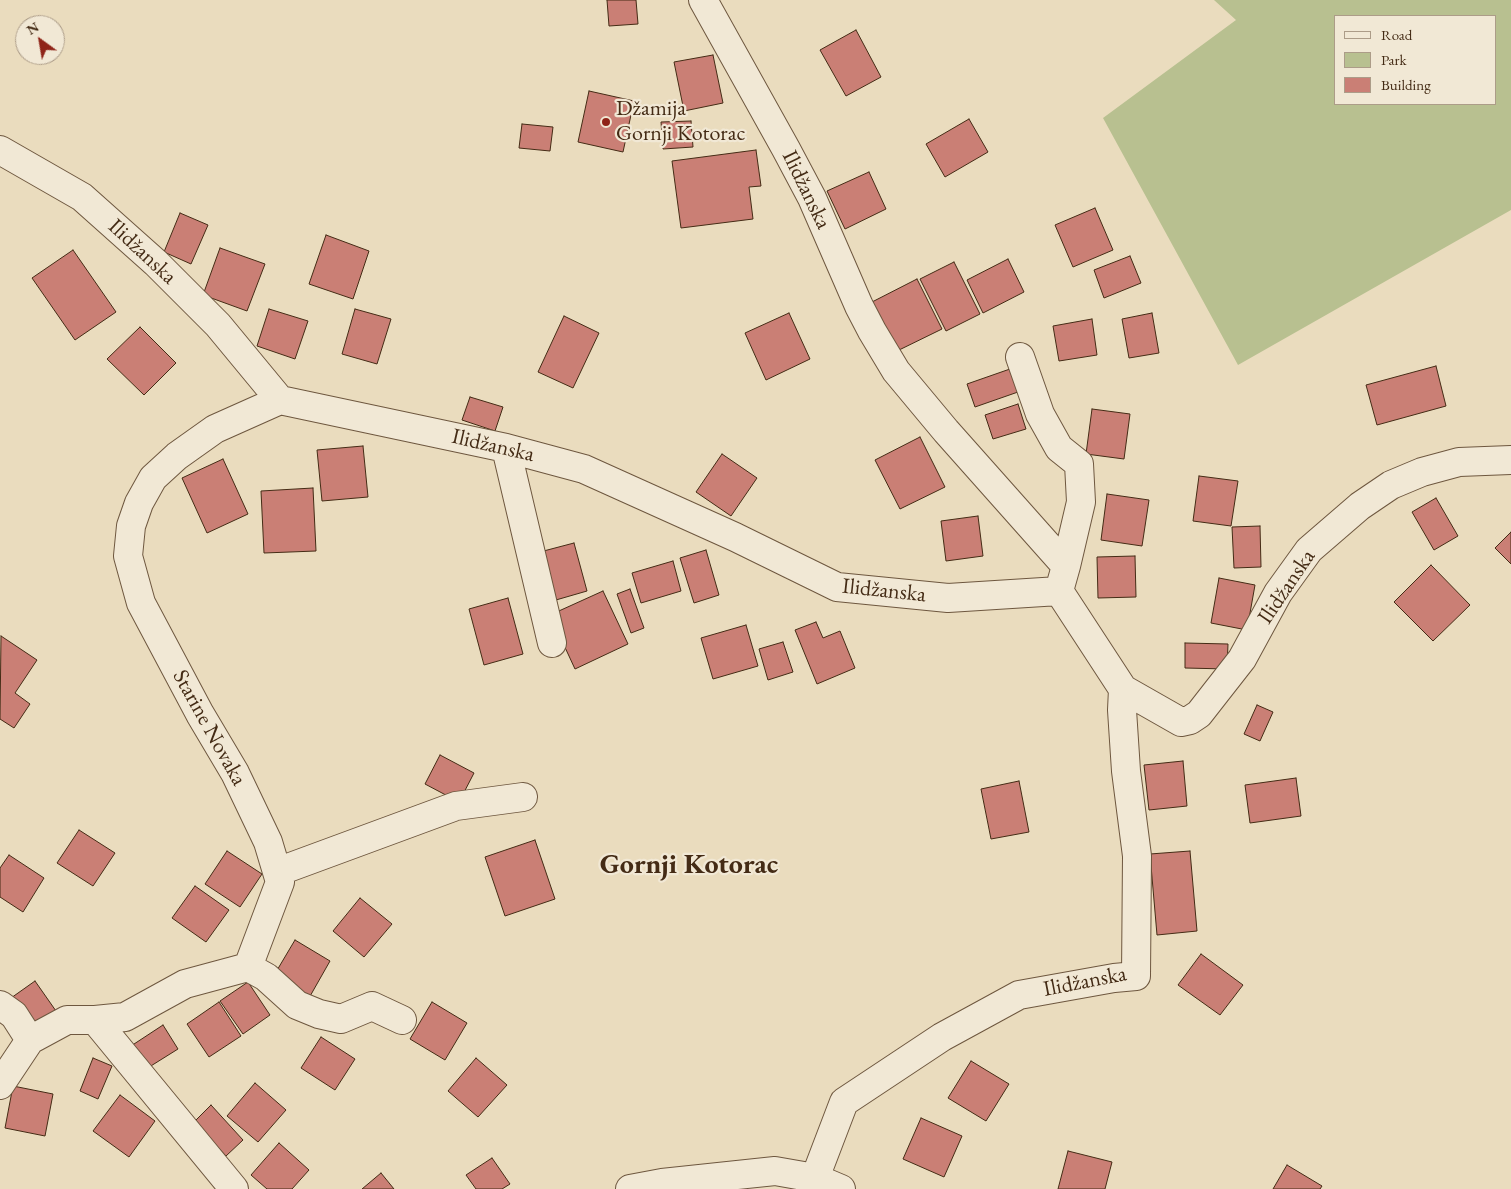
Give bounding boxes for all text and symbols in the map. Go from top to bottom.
north arrow [15,15,65,65]
legend [1334,15,1496,105]
text: N [23,17,42,39]
text: Road [1381,25,1412,44]
text: Park [1381,50,1407,69]
text: Building [1381,75,1431,94]
place label: Džamija Gornji Kotorac [616,96,745,148]
marker: Džamija Gornji Kotorac [600,116,612,128]
street label: Ilidžanska [776,146,836,234]
street label: Ilidžanska [102,214,182,290]
street label: Ilidžanska [449,424,537,468]
street label: Ilidžanska [1253,545,1321,629]
street label: Ilidžanska [841,573,927,609]
street label: Starine Novaka [166,665,252,791]
district label: Gornji Kotorac [600,848,778,882]
street label: Ilidžanska [1041,961,1129,1003]

